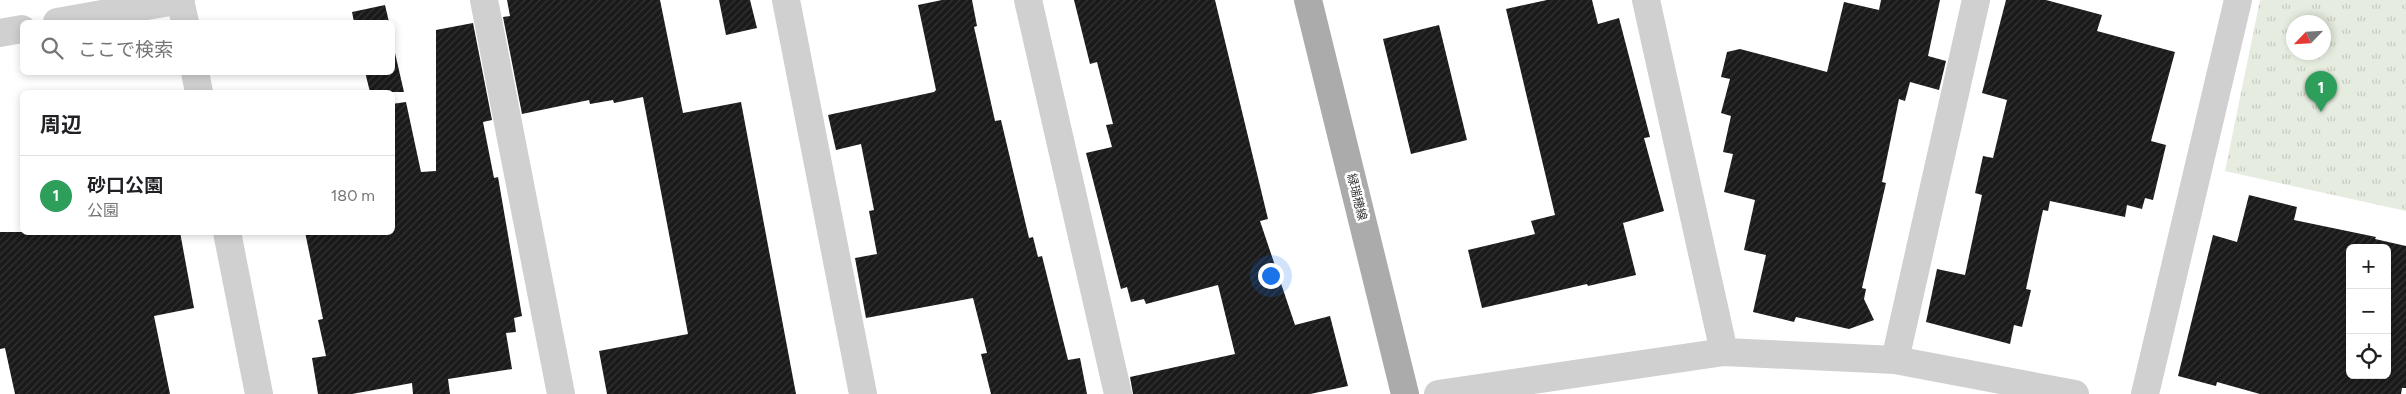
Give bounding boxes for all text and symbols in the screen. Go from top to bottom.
north arrow [2286,15,2331,60]
search box [20,20,395,75]
icon: search [38,34,66,62]
text: ここで検索 [78,38,173,61]
pin: 1 [2305,71,2337,112]
text: 周辺 [40,112,82,137]
street label: 緑瑞穂線 [1344,172,1370,222]
text: 砂口公園 [87,174,163,197]
text: 1 [53,186,59,205]
text: 180 m [331,186,375,205]
text: 公園 [87,201,119,220]
map controls [2346,244,2391,379]
button: + [2346,244,2391,289]
your location [1258,263,1284,289]
button: − [2346,289,2391,334]
button: locate [2346,334,2391,379]

